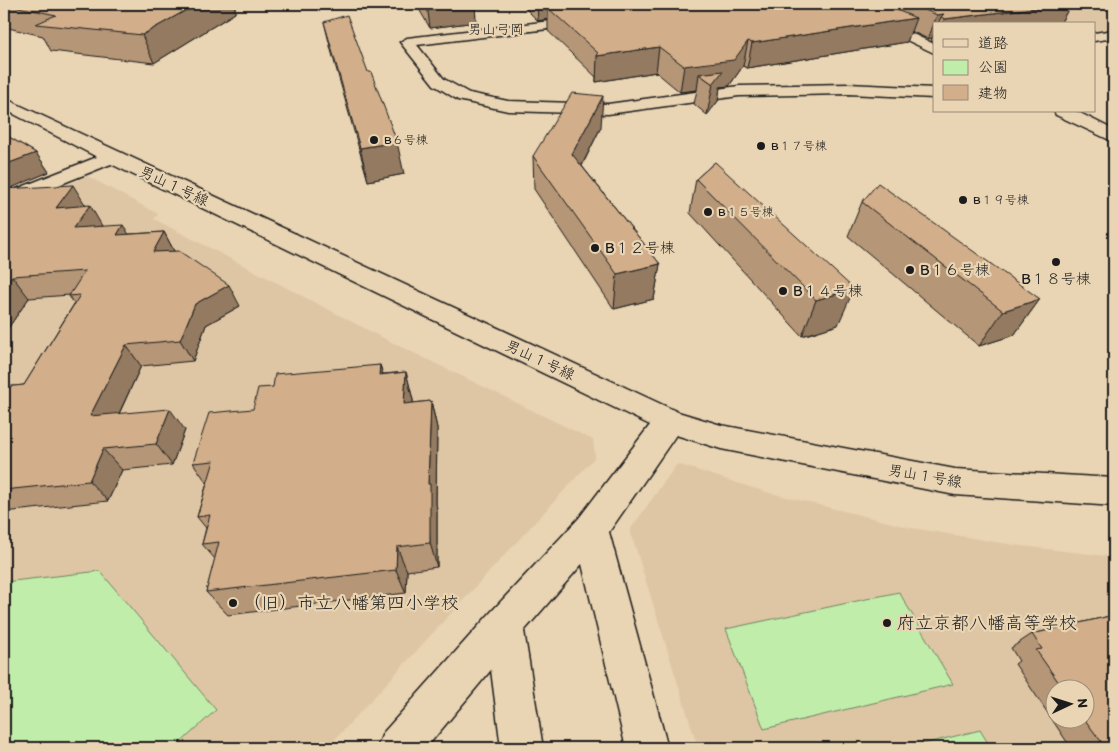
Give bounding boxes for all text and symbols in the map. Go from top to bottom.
district label: 男山弓岡 [468,21,524,38]
legend [933,22,1096,112]
text: 道路 [978,34,1008,52]
text: 公園 [978,58,1008,76]
text: 建物 [978,84,1008,102]
place label: B６号棟 [384,133,428,147]
marker: B６号棟 [368,134,380,146]
place label: B１７号棟 [771,139,827,153]
marker: B１７号棟 [755,140,767,152]
street label: 男山１号線 [136,162,212,210]
place label: B１９号棟 [973,193,1029,207]
marker: B１９号棟 [957,194,969,206]
place label: B１５号棟 [718,205,774,219]
marker: B１５号棟 [702,206,714,218]
place label: B１２号棟 [605,239,675,257]
marker: B１２号棟 [589,242,601,254]
marker: B１８号棟 [1050,256,1062,268]
place label: B１６号棟 [920,261,990,279]
marker: B１６号棟 [904,264,916,276]
place label: B１８号棟 [1021,270,1091,288]
place label: B１４号棟 [793,282,863,300]
marker: B１４号棟 [777,285,789,297]
street label: 男山１号線 [502,336,578,384]
street label: 男山１号線 [886,461,964,491]
place label: （旧）市立八幡第四小学校 [243,592,459,614]
marker: （旧）市立八幡第四小学校 [227,597,239,609]
place label: 府立京都八幡高等学校 [897,612,1077,634]
marker: 府立京都八幡高等学校 [881,617,893,629]
north arrow [1046,680,1096,730]
text: N [1074,698,1091,708]

